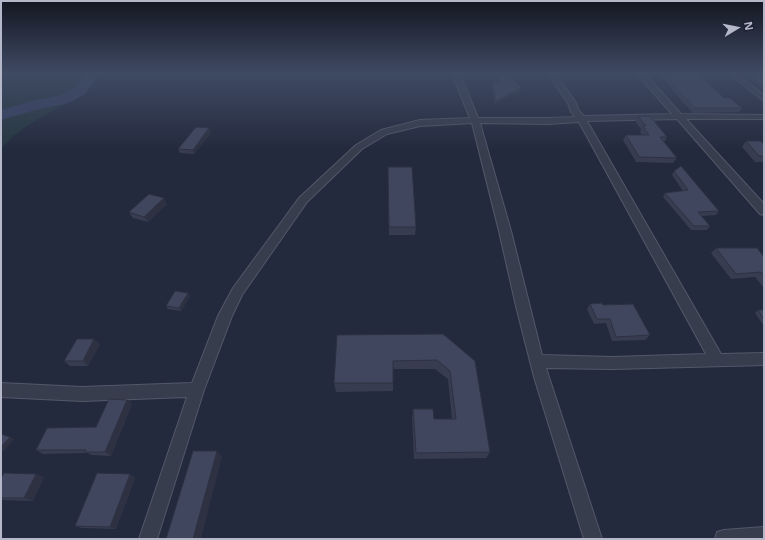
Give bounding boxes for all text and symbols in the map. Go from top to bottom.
north arrow [717,8,757,48]
text: N [741,20,757,32]

